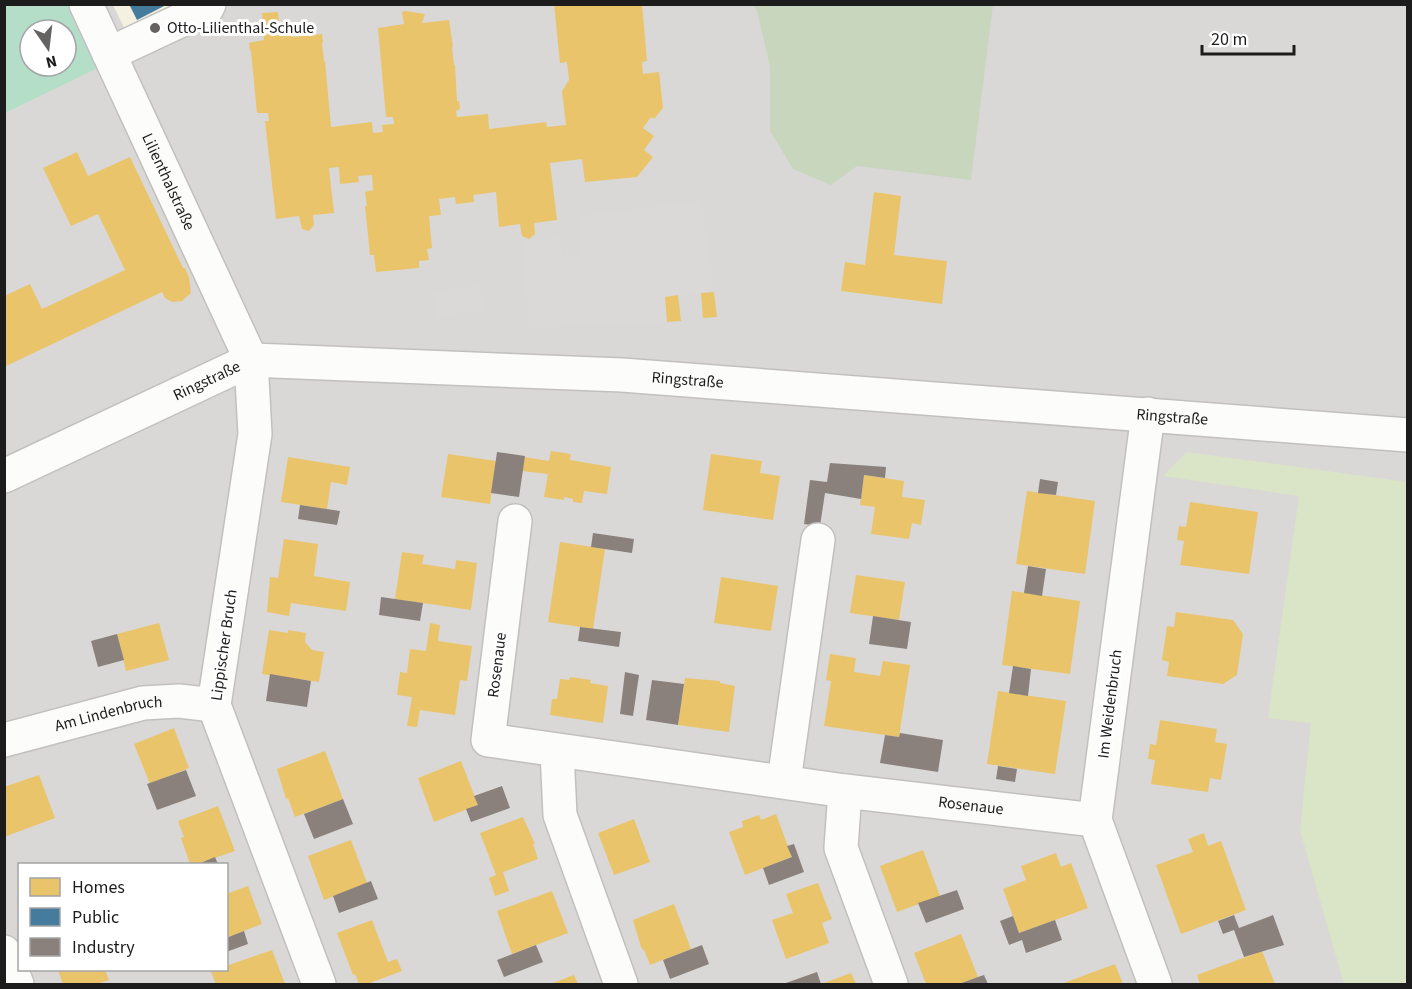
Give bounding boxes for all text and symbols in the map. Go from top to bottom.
place label: Otto-Lilienthal-Schule [167,17,314,39]
north arrow [18,18,78,78]
scale bar [1202,18,1294,56]
marker: Otto-Lilienthal-Schule [148,21,162,35]
text: 20 m [1211,27,1247,52]
text: N [44,50,59,74]
street label: Lilienthalstraße [136,130,201,234]
street label: Ringstraße [169,355,244,406]
street label: Ringstraße [651,366,724,394]
street label: Ringstraße [1135,403,1209,431]
street label: Lippischer Bruch [205,588,243,702]
street label: Rosenaue [482,631,512,699]
street label: Im Weidenbruch [1092,648,1128,760]
street label: Am Lindenbruch [52,691,163,737]
street label: Rosenaue [937,791,1005,820]
legend [18,863,228,971]
text: Homes [72,875,125,900]
text: Public [72,905,119,930]
text: Industry [72,935,135,960]

